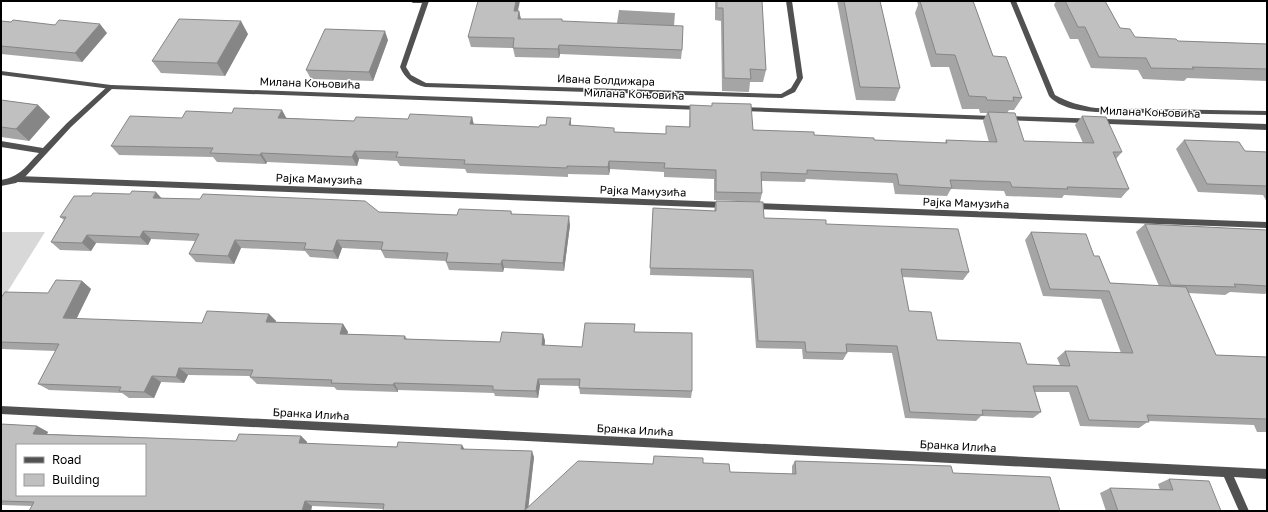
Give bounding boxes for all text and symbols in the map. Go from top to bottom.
street label: Ивана Болдижара [557,71,655,88]
street label: Милана Коњовића [259,74,361,91]
street label: Милана Коњовића [583,85,685,102]
street label: Милана Коњовића [1099,103,1201,120]
street label: Рајка Мамузића [276,170,363,187]
street label: Рајка Мамузића [600,182,687,199]
street label: Рајка Мамузића [923,194,1010,211]
street label: Бранка Илића [272,405,350,422]
street label: Бранка Илића [596,421,674,438]
street label: Бранка Илића [919,437,997,454]
legend [16,444,146,496]
text: Road [52,452,81,467]
text: Building [52,472,100,487]

